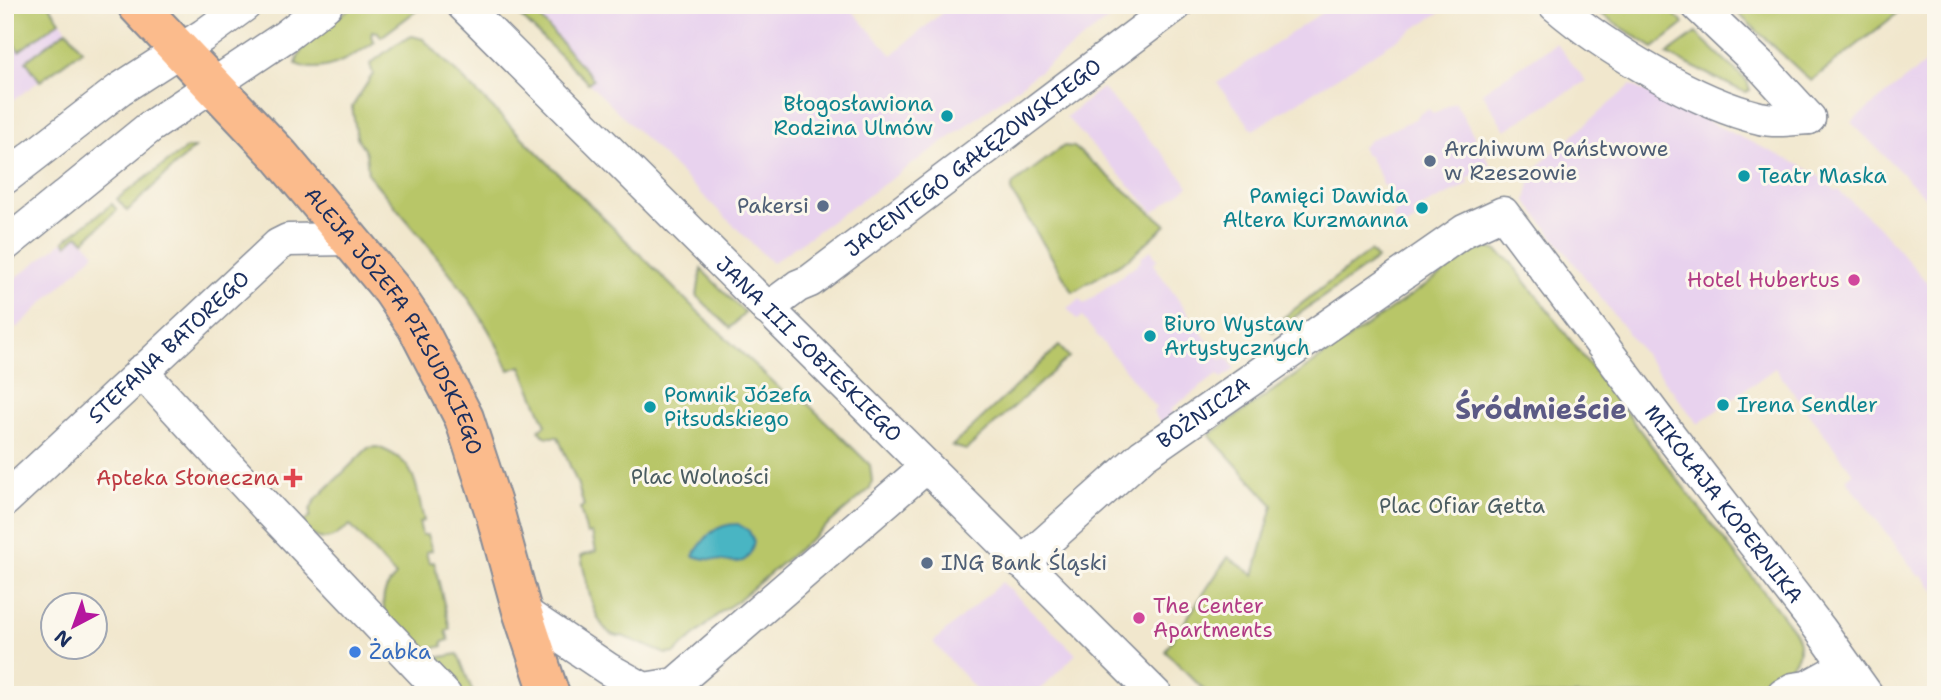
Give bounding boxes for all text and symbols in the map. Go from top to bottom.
street label: JACENTEGO GAŁĘZOWSKIEGO [839,52,1107,264]
place label: Błogosławiona Rodzina Ulmów [774,90,933,142]
marker: Błogosławiona Rodzina Ulmów [939,108,955,124]
place label: Archiwum Państwowe w Rzeszowie [1444,135,1669,187]
marker: Archiwum Państwowe w Rzeszowie [1422,153,1438,169]
place label: Teatr Maska [1758,162,1887,190]
marker: Teatr Maska [1736,168,1752,184]
street label: ALEJA JÓZEFA PIŁSUDSKIEGO [298,181,489,458]
place label: Pamięci Dawida Altera Kurzmanna [1222,182,1408,234]
place label: Pakersi [737,192,809,220]
marker: Pakersi [815,198,831,214]
marker: Pamięci Dawida Altera Kurzmanna [1414,200,1430,216]
street label: JANA III SOBIESKIEGO [710,250,908,448]
street label: STEFANA BATOREGO [82,265,256,430]
place label: Hotel Hubertus [1687,266,1840,294]
marker: Hotel Hubertus [1846,272,1862,288]
place label: Biuro Wystaw Artystycznych [1164,310,1310,362]
marker: Biuro Wystaw Artystycznych [1142,328,1158,344]
street label: BOŻNICZA [1152,371,1256,455]
place label: Pomnik Józefa Piłsudskiego [664,381,812,433]
district label: Śródmieście [1455,389,1627,428]
place label: Irena Sendler [1737,391,1878,419]
marker: Irena Sendler [1715,397,1731,413]
marker: Pomnik Józefa Piłsudskiego [642,399,658,415]
street label: MIKOŁAJA KOPERNIKA [1638,399,1809,609]
park label: Plac Wolności [631,463,769,491]
place label: Apteka Słoneczna [96,464,279,492]
marker: Apteka Słoneczna [285,470,301,486]
park label: Plac Ofiar Getta [1379,492,1545,520]
place label: ING Bank Śląski [941,548,1107,577]
marker: ING Bank Śląski [919,555,935,571]
north arrow [38,592,108,662]
place label: The Center Apartments [1153,592,1273,644]
marker: The Center Apartments [1131,610,1147,626]
text: N [49,624,77,653]
place label: Żabka [369,638,431,666]
marker: Żabka [347,644,363,660]

